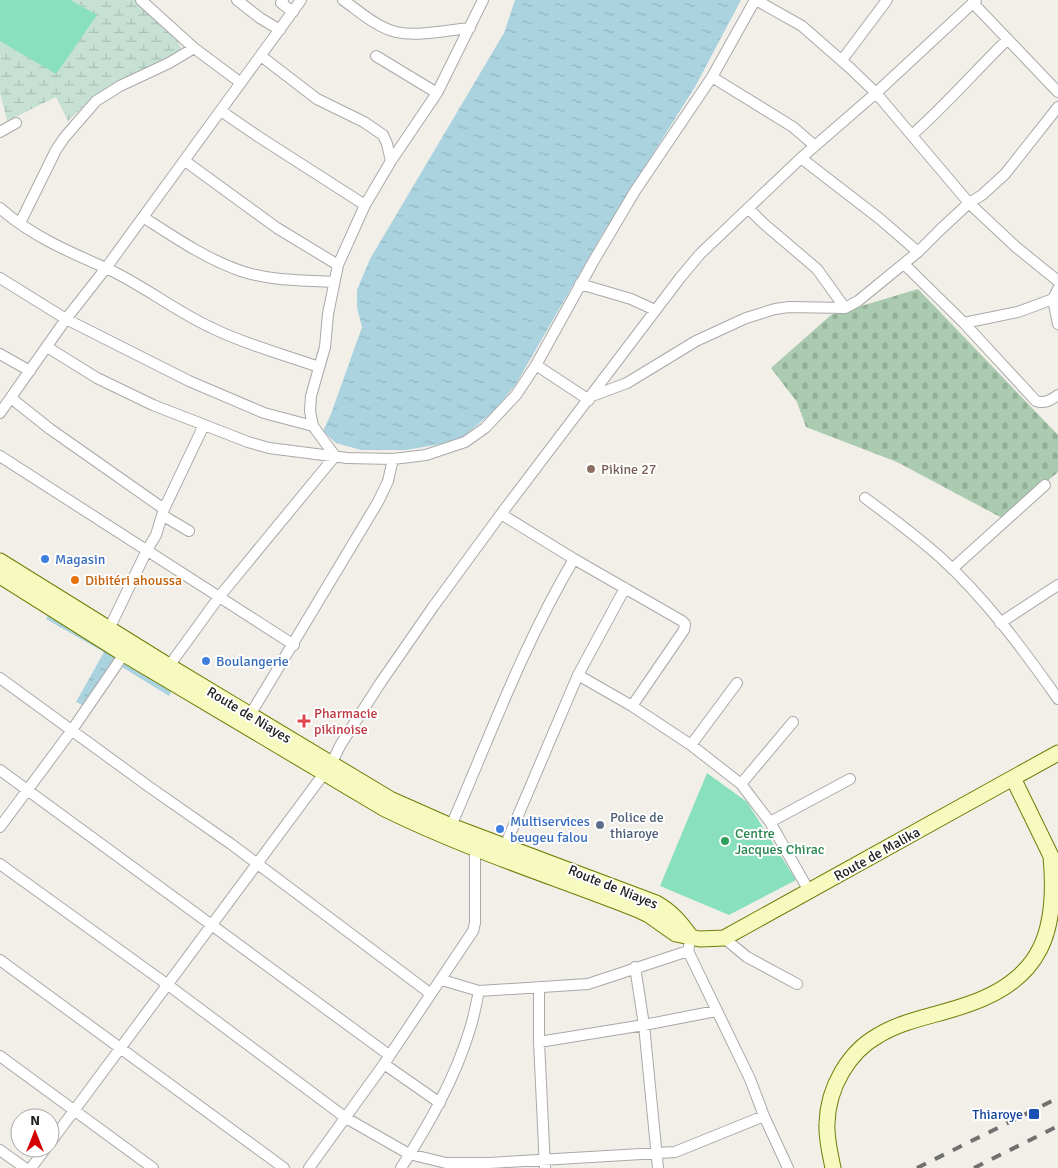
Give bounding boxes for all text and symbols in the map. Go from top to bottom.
place label: Pikine 27 [601,461,656,478]
marker: Pikine 27 [585,463,597,475]
place label: Magasin [55,551,105,568]
marker: Magasin [39,553,51,565]
place label: Dibitéri ahoussa [85,572,182,589]
marker: Dibitéri ahoussa [69,574,81,586]
place label: Boulangerie [216,653,289,670]
marker: Boulangerie [200,655,212,667]
street label: Route de Niayes [204,683,294,747]
place label: Pharmacie pikinoise [314,705,378,738]
marker: Pharmacie pikinoise [298,715,310,727]
place label: Police de thiaroye [610,809,664,842]
place label: Multiservices beugeu falou [510,813,590,846]
marker: Police de thiaroye [594,819,606,831]
marker: Multiservices beugeu falou [494,823,506,835]
street label: Route de Malika [831,823,923,885]
place label: Centre Jacques Chirac [735,825,825,858]
marker: Centre Jacques Chirac [719,835,731,847]
street label: Route de Niayes [566,861,660,913]
place label: Thiaroye [972,1106,1023,1123]
marker: Thiaroye [1027,1107,1041,1121]
north arrow [10,1108,60,1158]
text: N [30,1112,40,1129]

